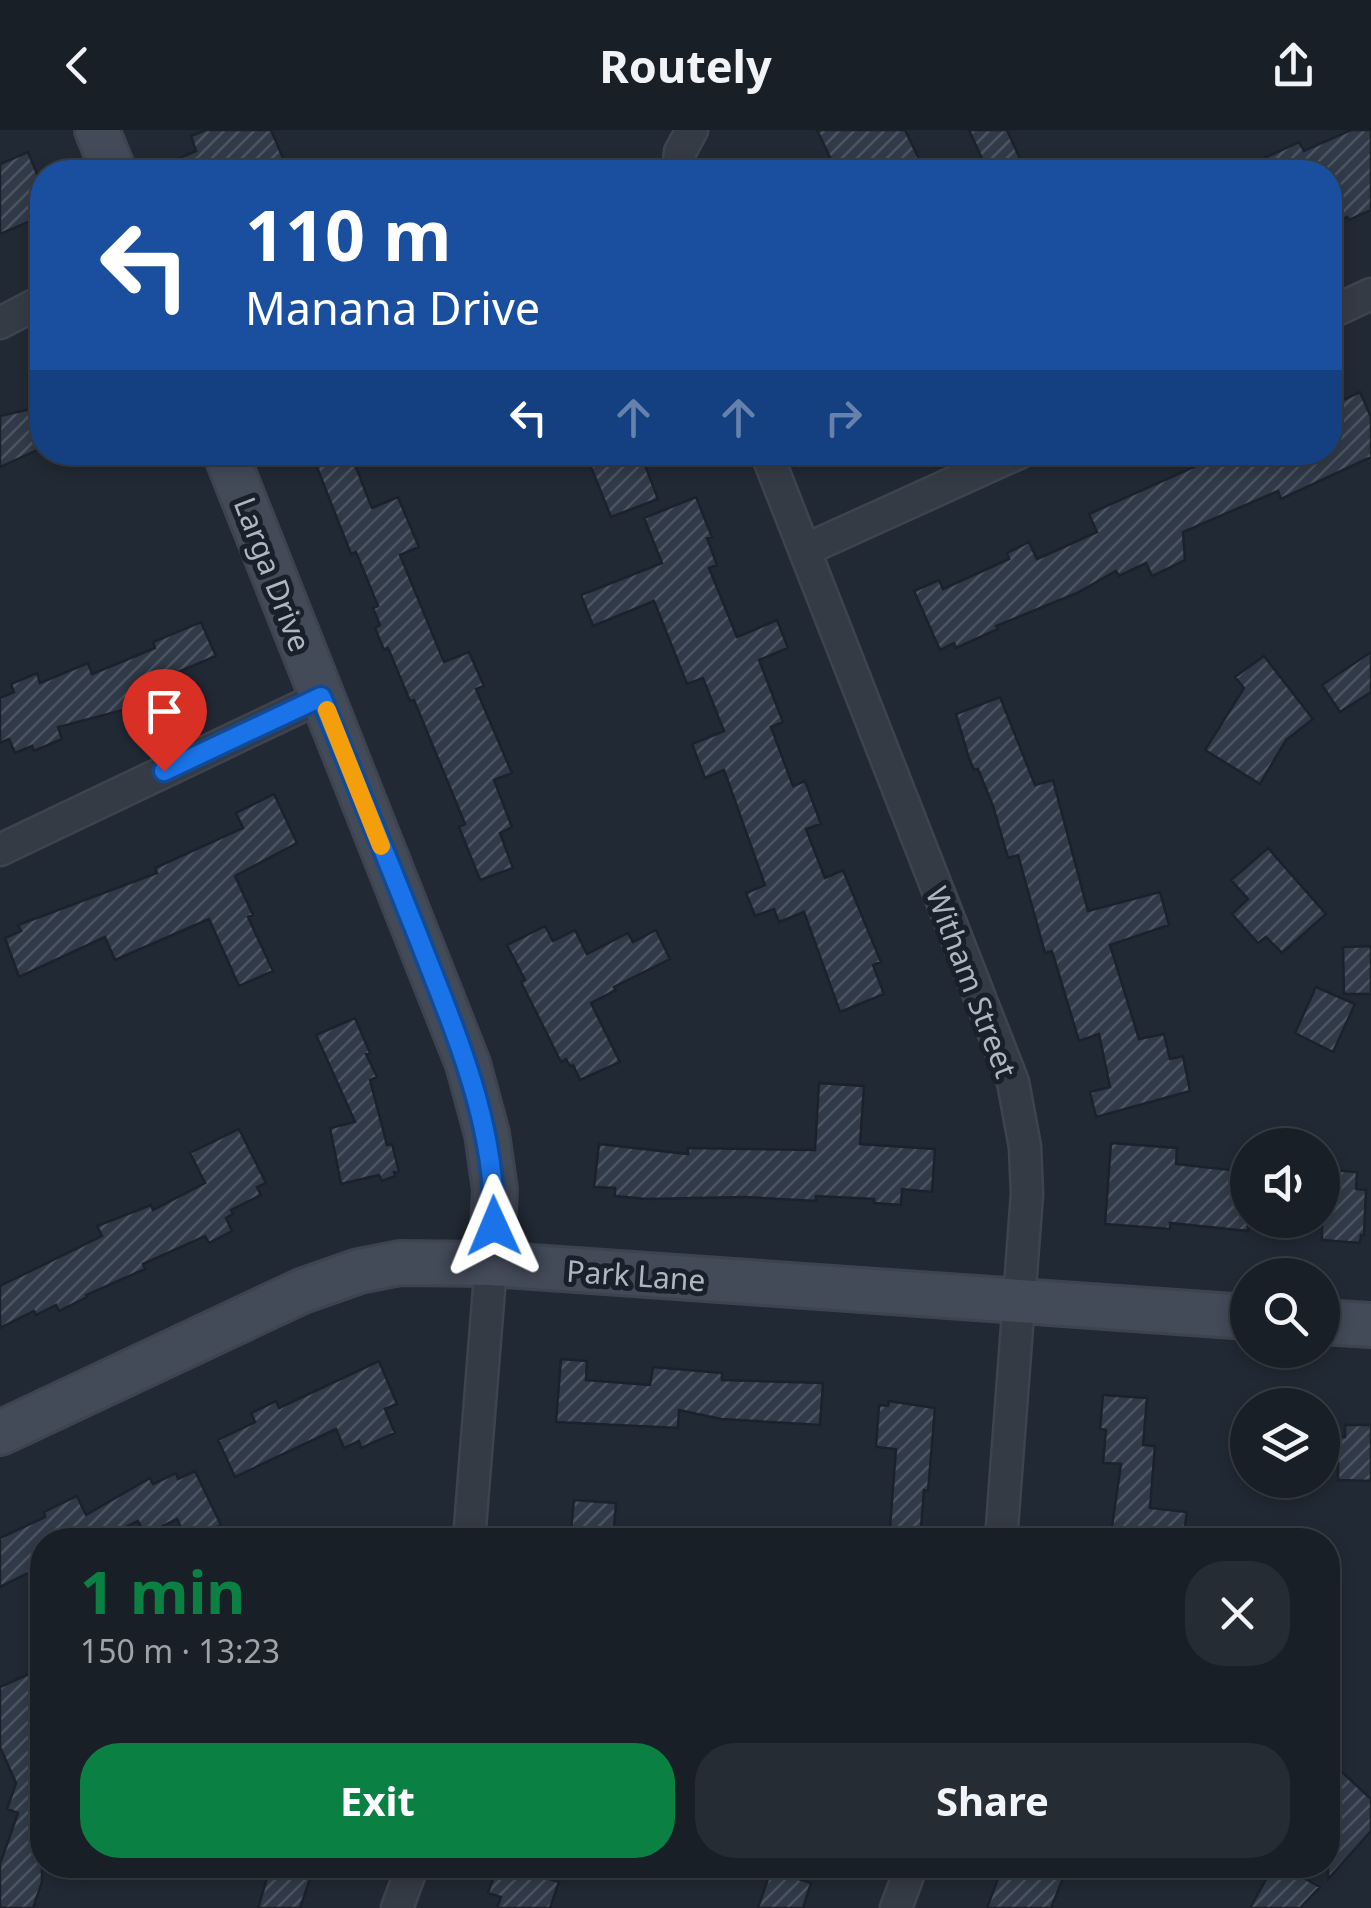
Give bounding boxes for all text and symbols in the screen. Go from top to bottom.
text: Routely [599,35,772,96]
icon: back [50,38,105,93]
icon: share [1266,38,1321,93]
text: 110 m [245,186,452,282]
icon: left [80,200,210,330]
text: Manana Drive [245,277,540,338]
icon: left [501,390,556,445]
icon: ahead [606,390,661,445]
icon: ahead [711,390,766,445]
icon: right [816,390,871,445]
street label: Larga Drive [225,491,321,657]
pin [122,669,207,772]
icon: arrive [137,684,192,739]
street label: Witham Street [917,881,1027,1084]
map controls [1230,1128,1340,1498]
button: sound [1230,1128,1340,1238]
position arrow [442,1174,546,1278]
street label: Park Lane [565,1250,707,1300]
button: search [1230,1258,1340,1368]
button: layers [1230,1388,1340,1498]
text: 1 min [80,1550,245,1632]
button: close [1185,1561,1290,1666]
text: 150 m · 13:23 [80,1629,280,1672]
button: Exit [80,1743,675,1858]
button: Share [695,1743,1290,1858]

